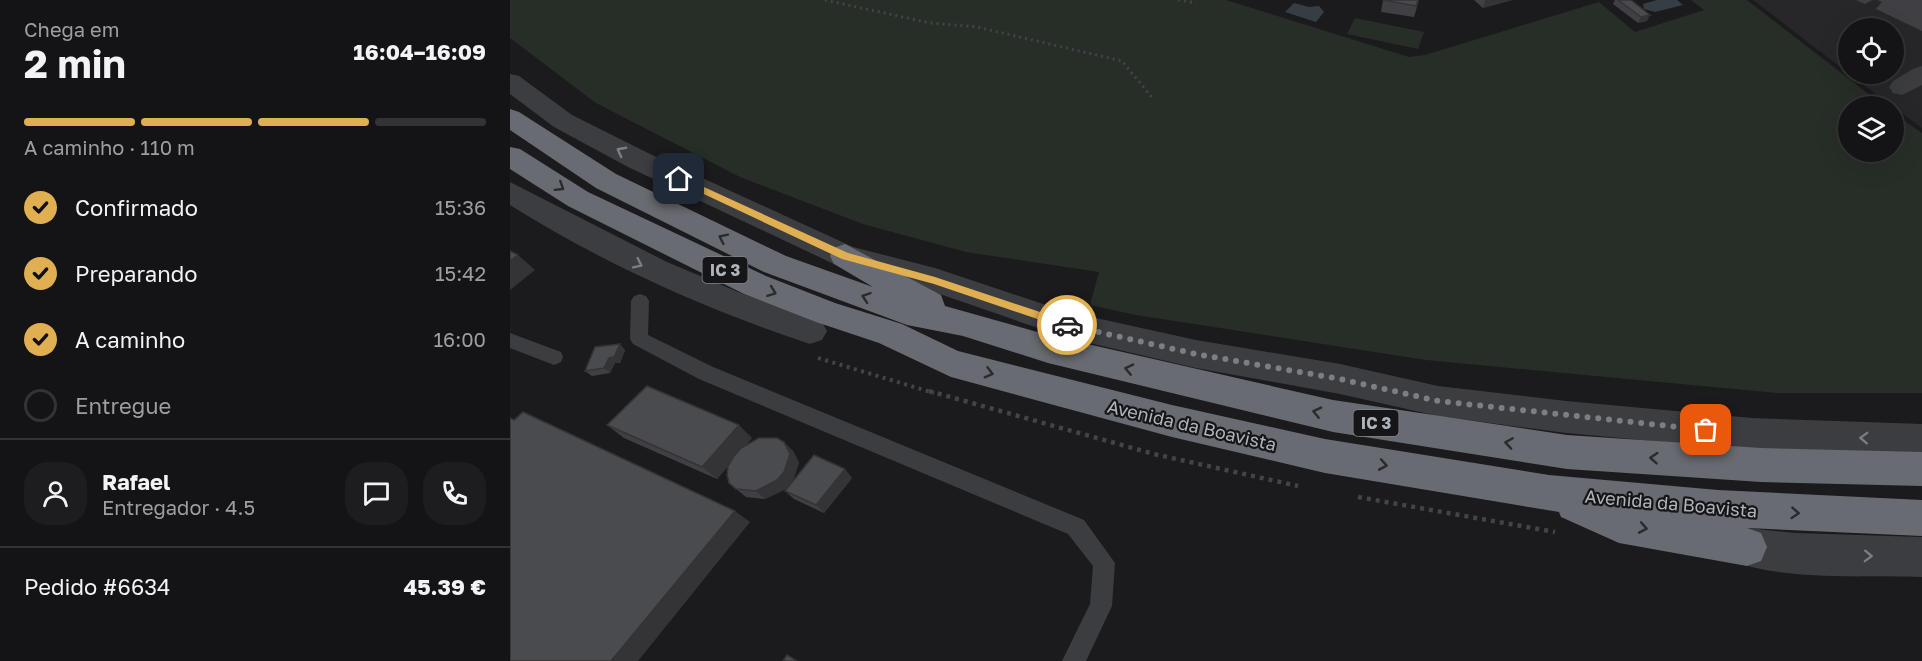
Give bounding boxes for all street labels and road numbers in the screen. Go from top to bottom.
road number: IC 3 [702,257,748,283]
street label: Avenida da Boavista [1105,395,1279,455]
road number: IC 3 [1354,410,1398,436]
street label: Avenida da Boavista [1584,485,1758,521]

